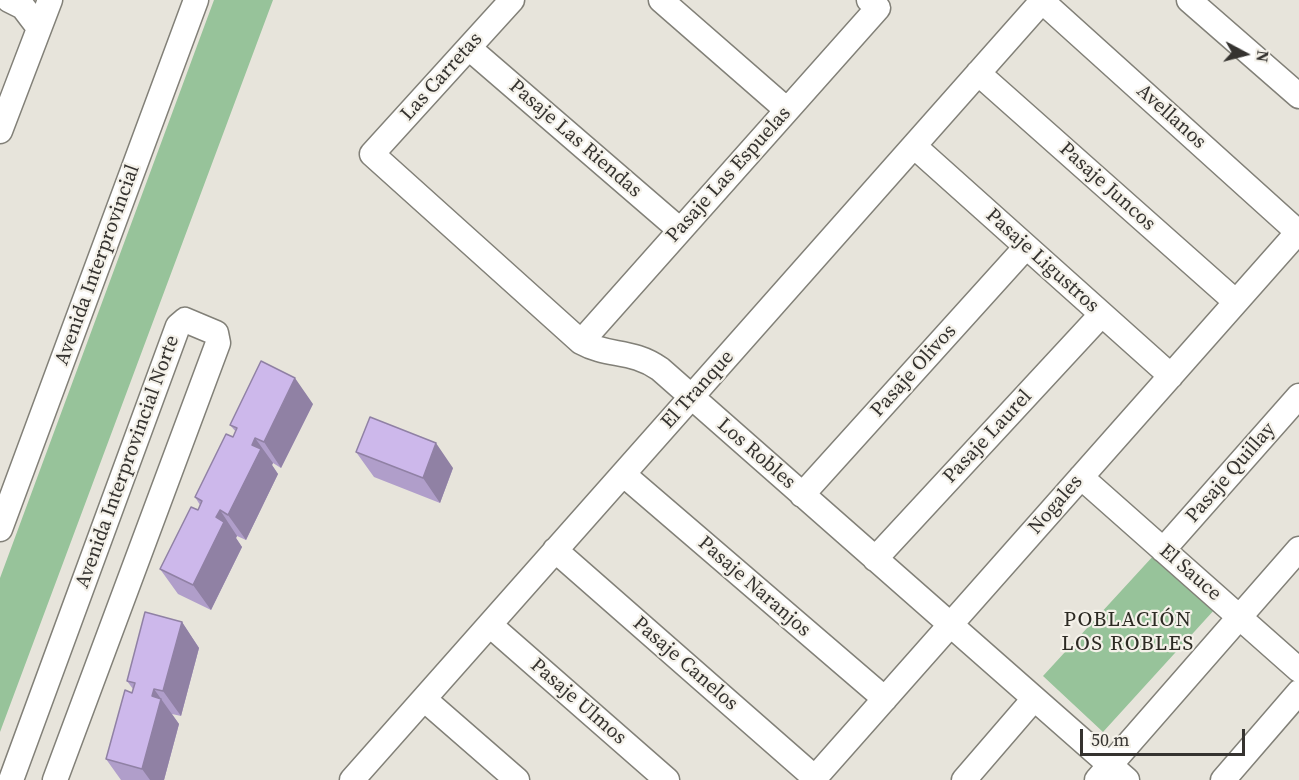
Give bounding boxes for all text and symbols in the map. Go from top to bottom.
north arrow [1215,24,1275,84]
street label: Las Carretas [396,28,488,126]
text: N [1251,49,1274,63]
street label: Pasaje Las Riendas [504,75,646,203]
street label: Avellanos [1131,80,1211,154]
street label: Pasaje Las Espuelas [662,102,796,248]
street label: Pasaje Juncos [1054,137,1160,237]
street label: Avenida Interprovincial [51,161,145,369]
street label: Pasaje Ligustros [980,204,1104,318]
street label: Pasaje Olivos [866,320,962,422]
street label: Avenida Interprovincial Norte [71,332,185,592]
street label: El Tranque [656,346,740,434]
street label: Pasaje Laurel [939,385,1037,489]
street label: Los Robles [712,413,800,495]
street label: Pasaje Quillay [1181,418,1281,528]
street label: Nogales [1024,471,1088,539]
street label: Pasaje Naranjos [693,532,815,642]
street label: El Sauce [1154,539,1226,607]
district label: POBLACIÓN LOS ROBLES [1061,608,1195,658]
street label: Pasaje Canelos [627,612,743,716]
street label: Pasaje Ulmos [525,654,631,750]
scale bar [1083,717,1248,755]
text: 50 m [1091,727,1129,752]

